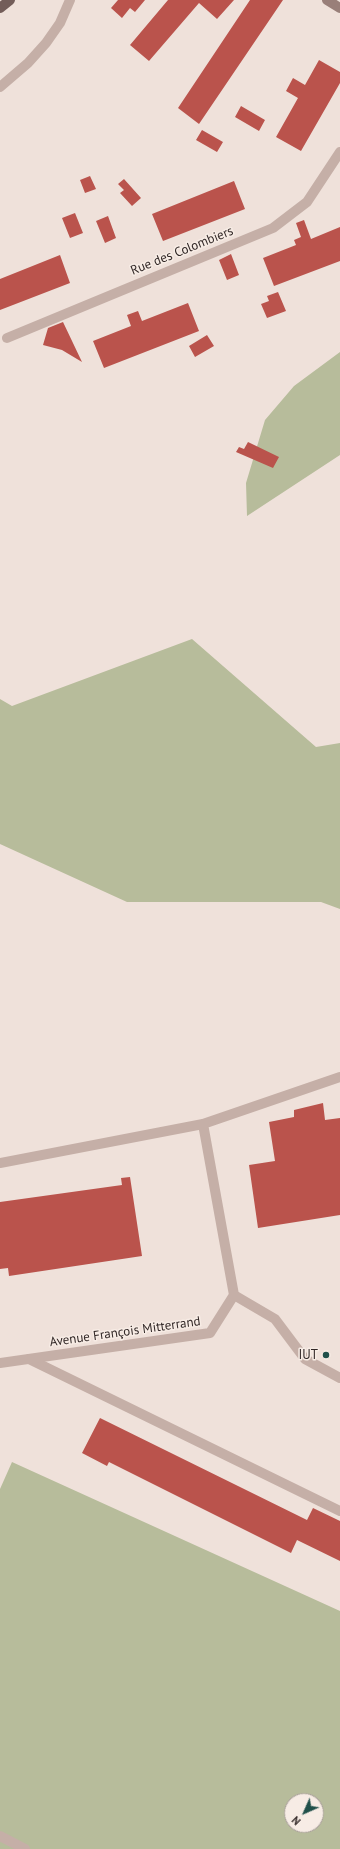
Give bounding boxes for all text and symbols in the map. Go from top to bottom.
street label: Rue des Colombiers [128,223,236,279]
street label: Avenue François Mitterrand [49,1314,201,1350]
place label: IUT [299,1347,318,1363]
marker: IUT [321,1350,331,1360]
north arrow [284,1793,324,1833]
text: N [289,1813,304,1828]

